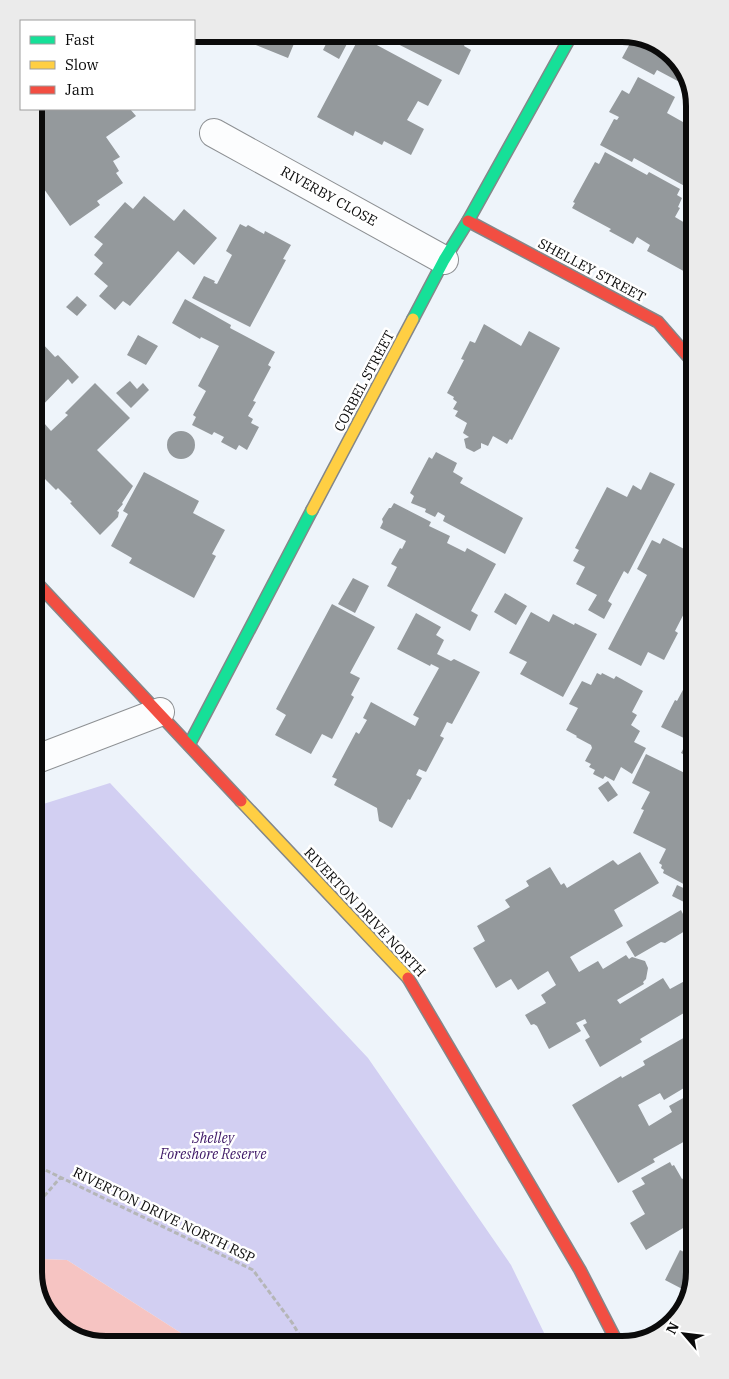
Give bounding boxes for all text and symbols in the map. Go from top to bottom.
legend [20,20,195,110]
text: Fast [65,30,95,49]
text: Slow [65,55,99,74]
text: Jam [65,80,94,99]
street label: RIVERBY CLOSE [278,162,380,230]
street label: SHELLEY STREET [535,234,649,306]
street label: CORBEL STREET [330,327,398,435]
street label: RIVERTON DRIVE NORTH [300,843,430,981]
park label: Shelley Foreshore Reserve [159,1129,267,1163]
street label: RIVERTON DRIVE NORTH RSP [70,1163,258,1267]
north arrow [659,1309,709,1359]
text: N [662,1319,683,1337]

